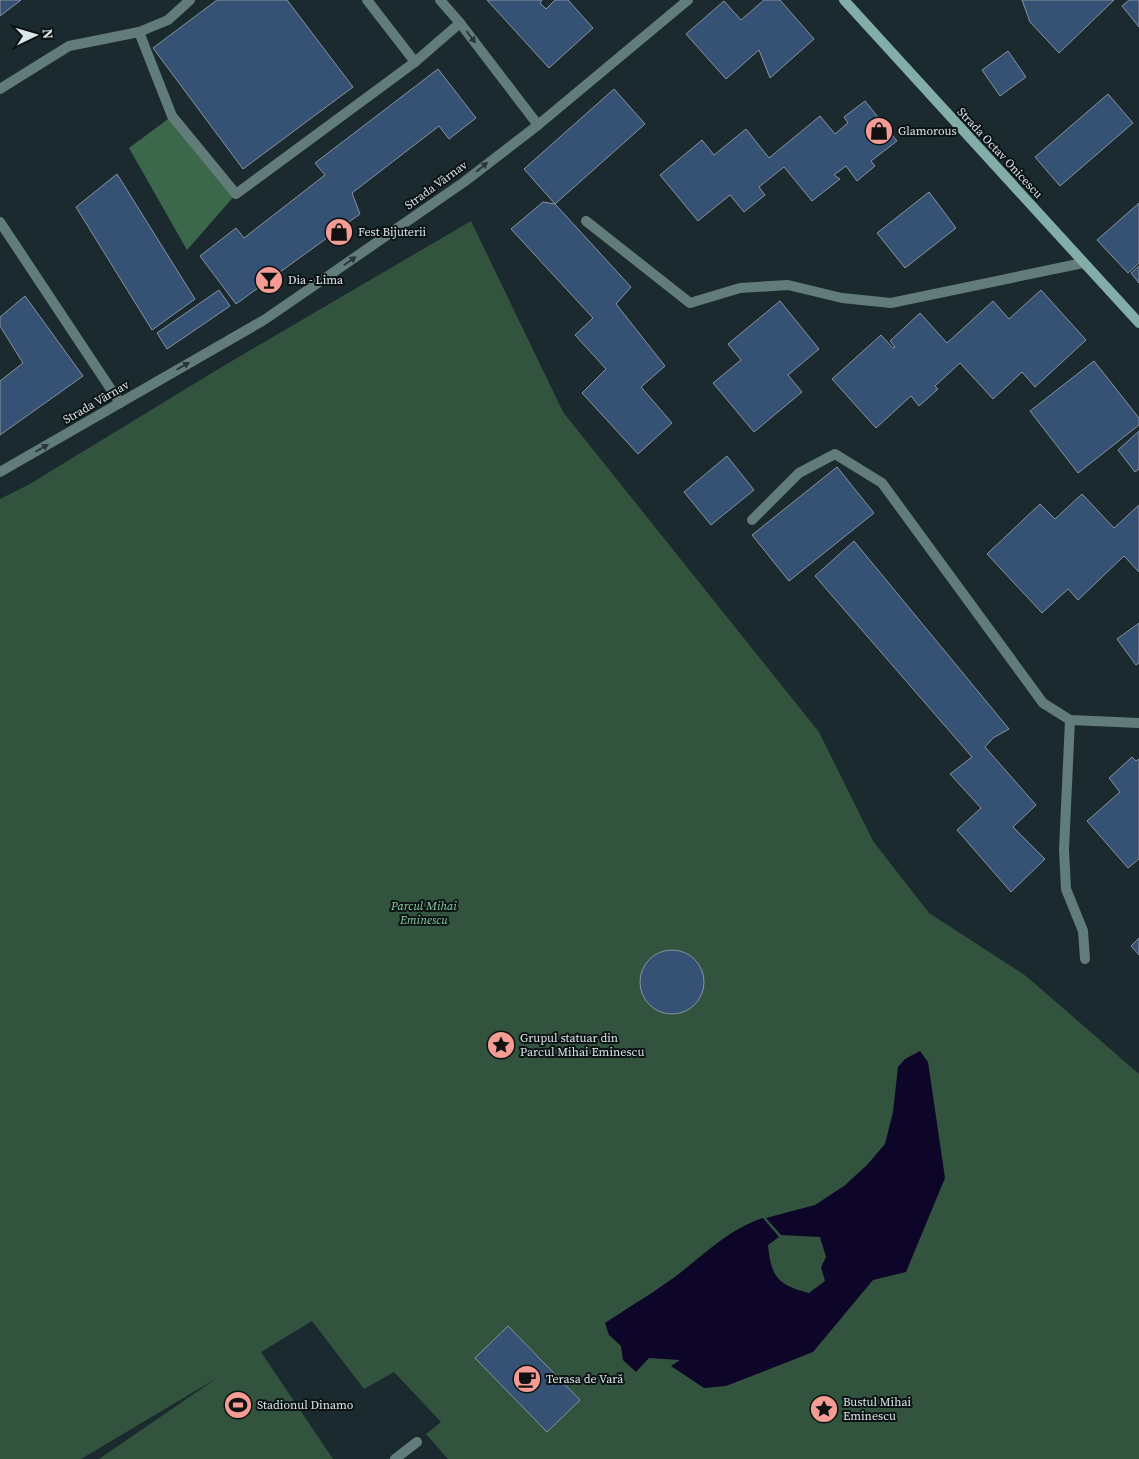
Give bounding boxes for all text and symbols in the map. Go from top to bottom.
north arrow [10,10,60,60]
text: N [38,28,58,40]
one-way arrow [466,30,477,43]
street label: Strada Octav Onicescu [954,104,1046,202]
shop icon: Glamorous [864,116,894,146]
place label: Glamorous [898,123,957,139]
street label: Strada Vârnav [401,157,471,213]
one-way arrow [475,161,488,172]
shop icon: Fest Bijuterii [324,217,354,247]
place label: Fest Bijuterii [358,224,427,240]
one-way arrow [343,256,357,266]
bar icon: Dia - Lima [254,265,284,295]
place label: Dia - Lima [288,272,344,288]
one-way arrow [176,362,189,371]
street label: Strada Vârnav [60,377,132,427]
one-way arrow [36,443,49,452]
park label: Parcul Mihai Eminescu [390,898,457,928]
place icon: Grupul statuar din Parcul Mihai Eminescu [486,1030,516,1060]
place label: Grupul statuar din Parcul Mihai Eminescu [520,1030,644,1060]
cafe icon: Terasa de Vară [512,1364,542,1394]
place label: Terasa de Vară [546,1371,624,1387]
sports icon: Stadionul Dinamo [223,1390,253,1420]
place icon: Bustul Mihai Eminescu [809,1394,839,1424]
place label: Bustul Mihai Eminescu [843,1394,912,1424]
place label: Stadionul Dinamo [257,1397,354,1413]

